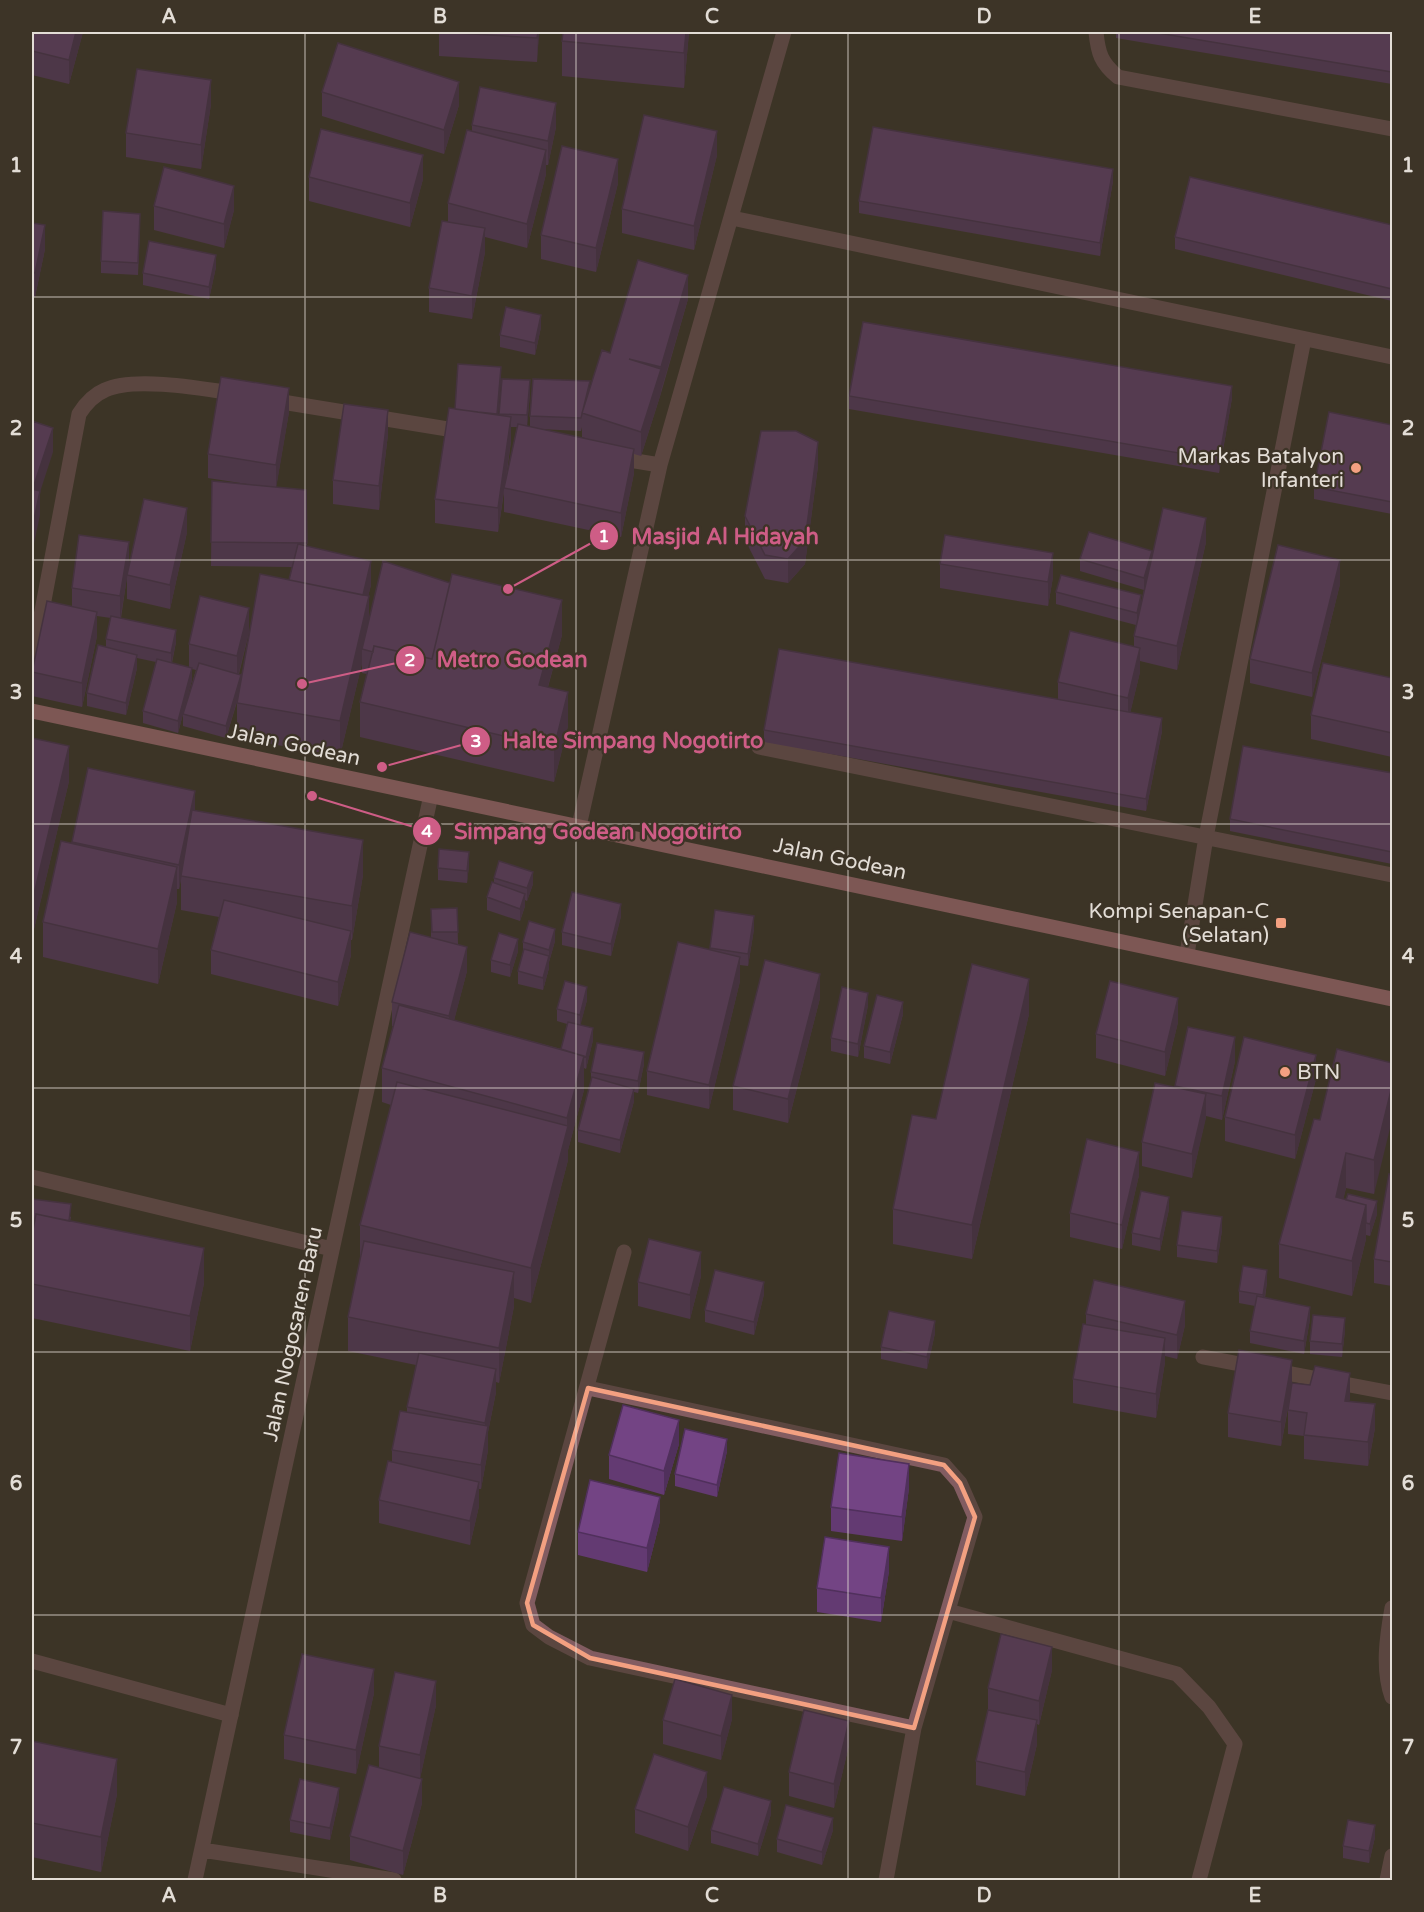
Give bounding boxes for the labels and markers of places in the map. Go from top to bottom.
place label: Markas Batalyon Infanteri [1177,444,1344,493]
marker: Markas Batalyon Infanteri [1349,461,1363,475]
callout: Masjid Al Hidayah [589,516,831,556]
callout: Metro Godean [395,640,600,680]
callout: Halte Simpang Nogotirto [461,721,776,761]
callout: Simpang Godean Nogotirto [412,811,754,851]
place label: Kompi Senapan-C (Selatan) [1089,899,1269,948]
marker: Kompi Senapan-C (Selatan) [1274,916,1288,930]
place label: BTN [1297,1060,1340,1085]
marker: BTN [1278,1065,1292,1079]

